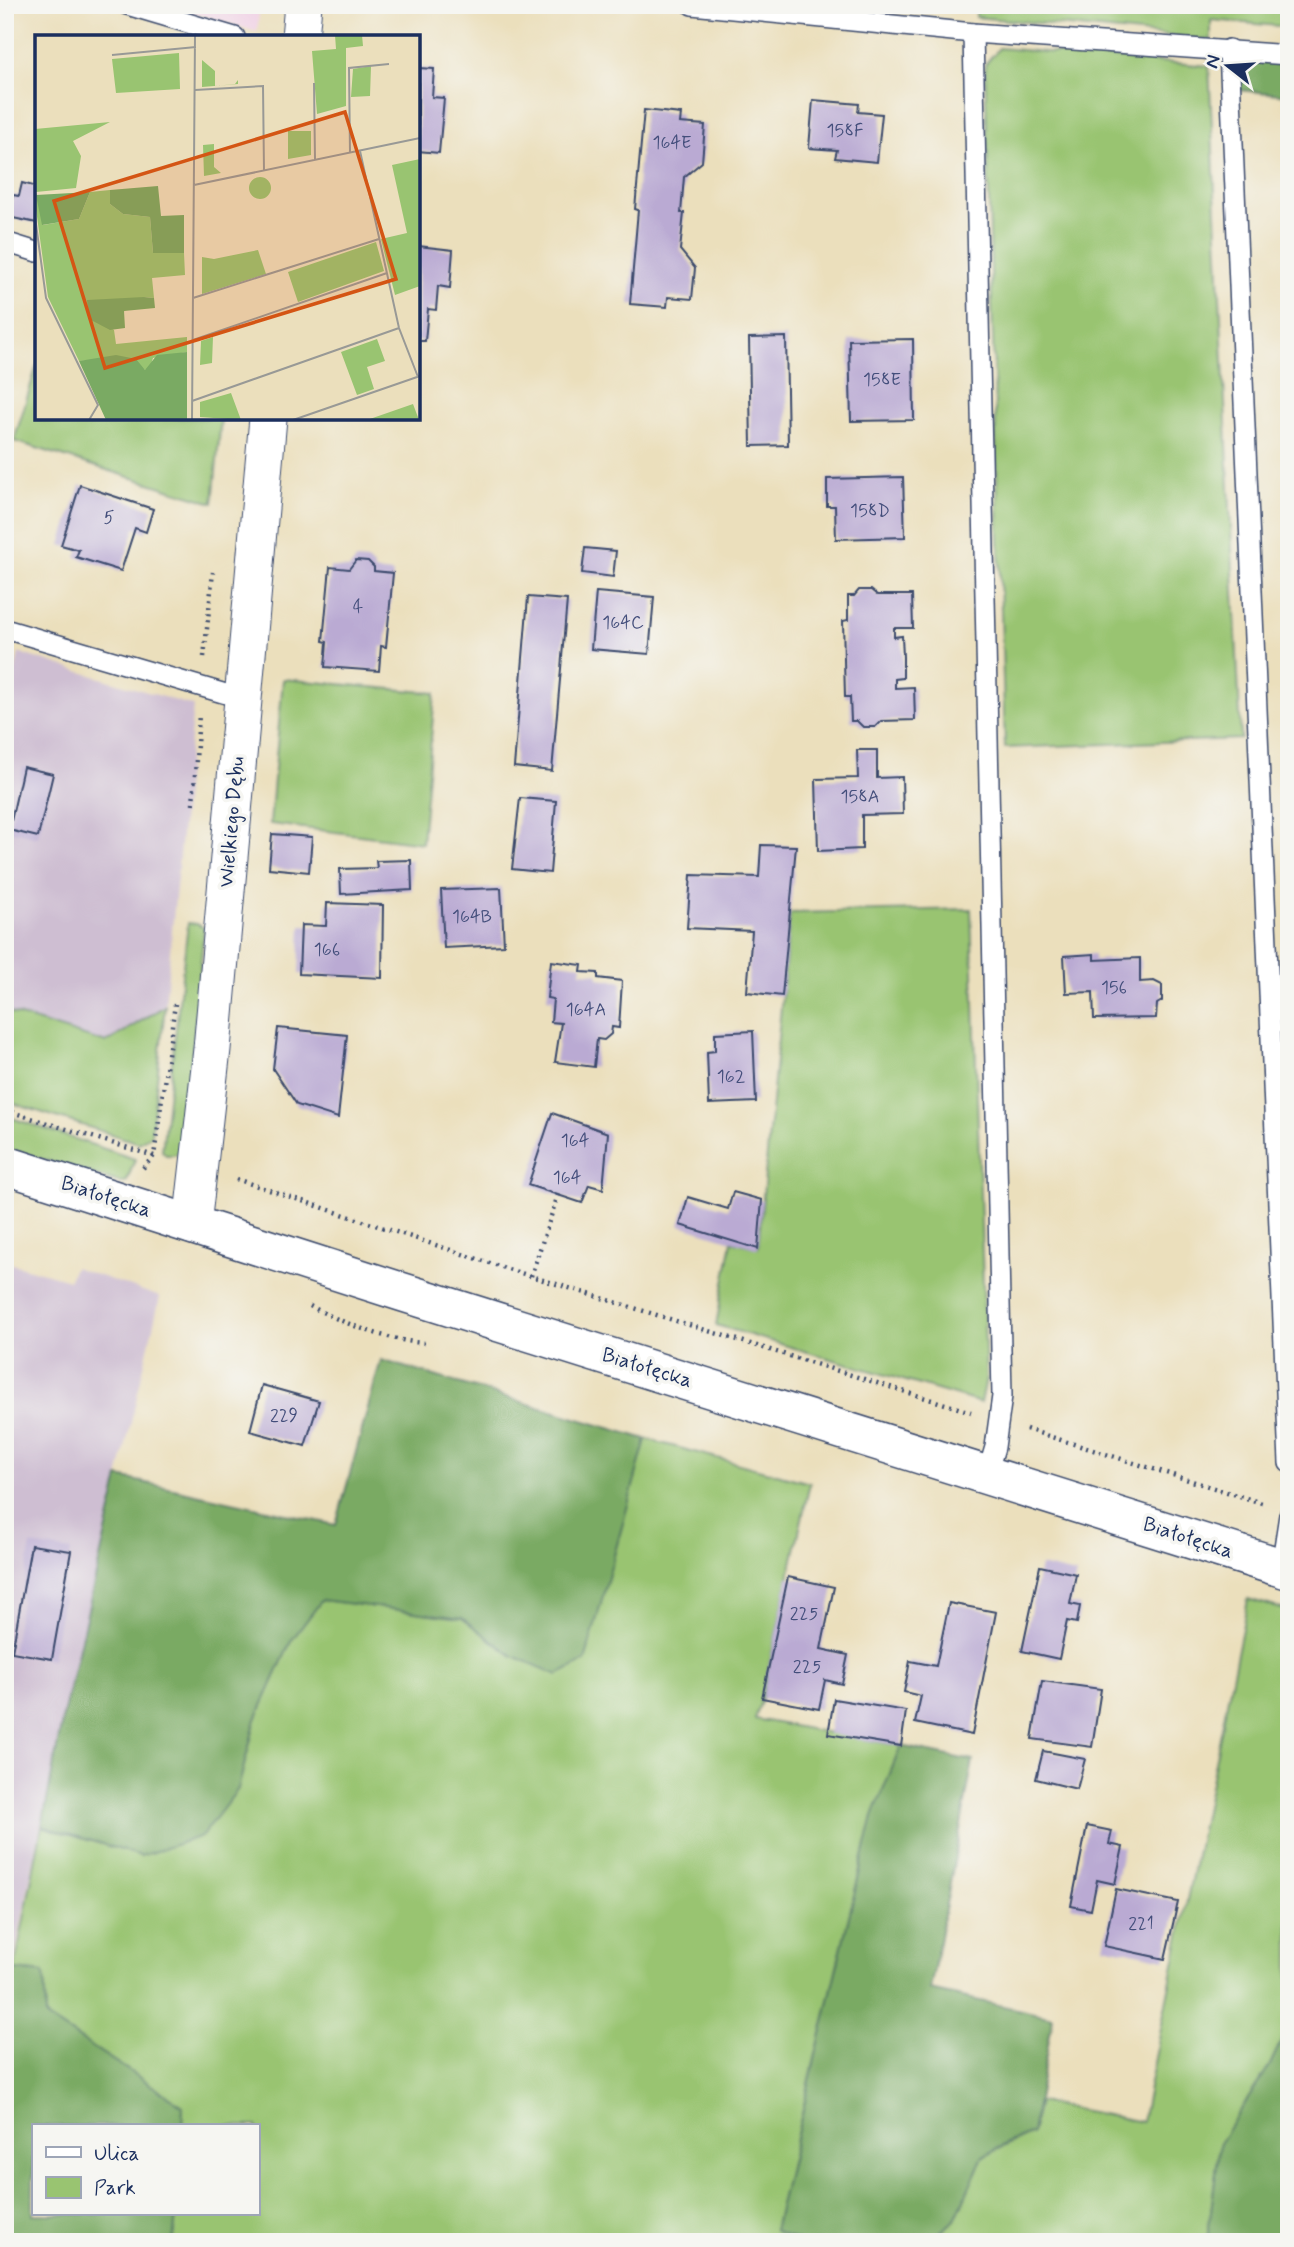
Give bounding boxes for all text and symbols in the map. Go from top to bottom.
north arrow [1192,32,1262,102]
inset map [35,35,420,420]
text: N [1199,52,1227,71]
house number: 158F [827,119,863,143]
house number: 164E [652,131,692,155]
house number: 158E [863,368,901,392]
house number: 158D [850,499,890,523]
house number: 5 [104,506,115,530]
house number: 4 [353,595,363,619]
house number: 164C [602,611,644,635]
street label: Wielkiego Dębu [212,755,252,889]
house number: 158A [840,785,880,809]
house number: 164B [452,905,492,929]
house number: 166 [314,938,340,962]
house number: 156 [1101,976,1127,1000]
house number: 164A [566,998,606,1022]
house number: 162 [717,1065,746,1089]
house number: 164 [561,1129,590,1153]
house number: 164 [553,1166,582,1190]
street label: Białołęcka [57,1169,155,1225]
street label: Białołęcka [598,1341,696,1395]
house number: 229 [270,1404,298,1428]
street label: Białołęcka [1139,1510,1237,1566]
house number: 225 [790,1602,818,1626]
house number: 225 [793,1655,821,1679]
house number: 221 [1128,1912,1154,1936]
legend [32,2124,259,2216]
text: Ulica [94,2140,139,2168]
text: Park [94,2174,136,2202]

